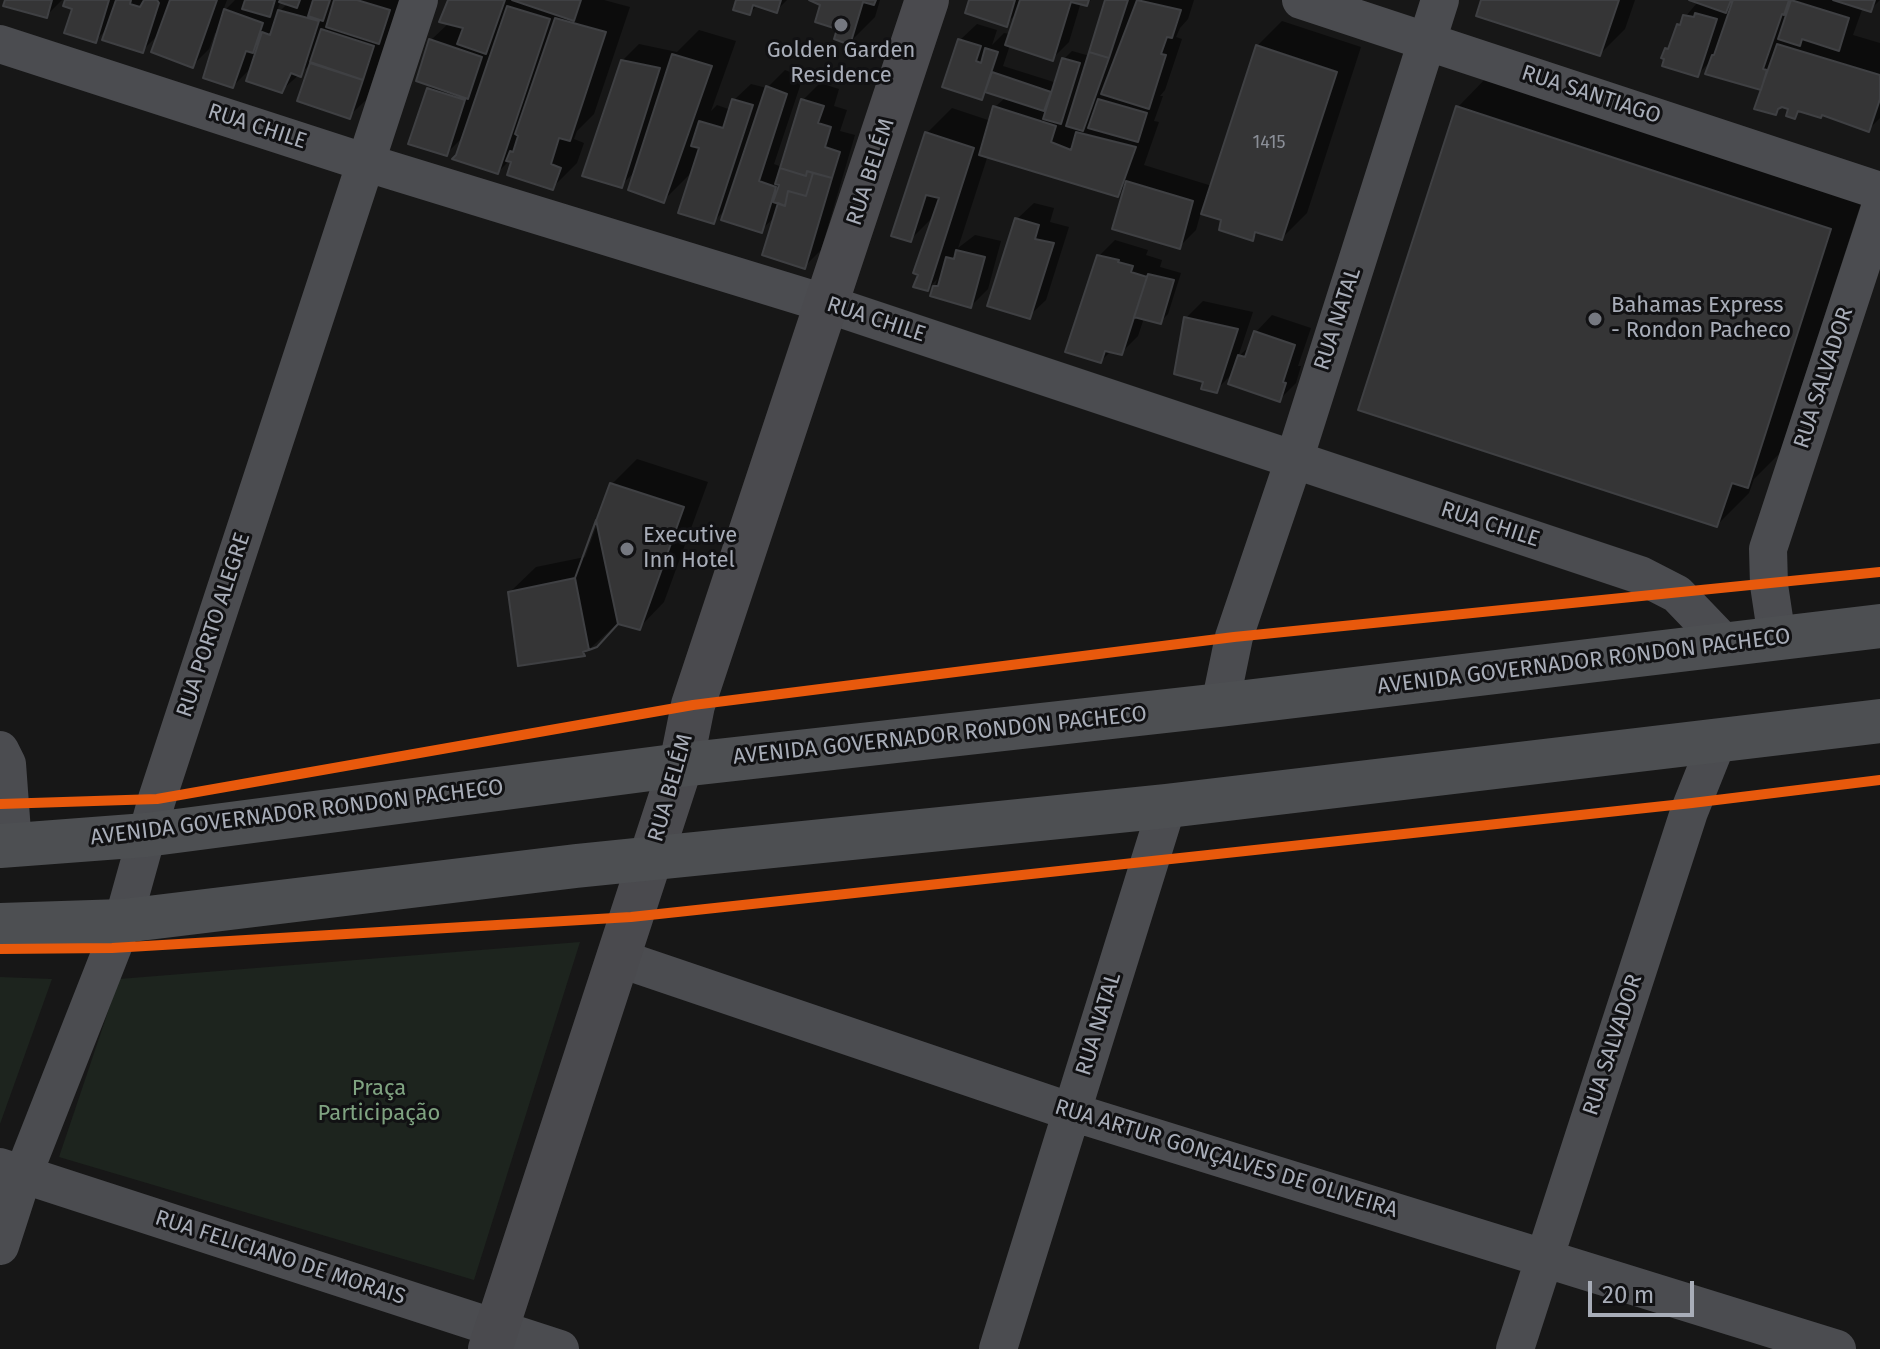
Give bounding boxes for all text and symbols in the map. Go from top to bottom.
marker: Golden Garden Residence [832,16,850,34]
place label: Golden Garden Residence [767,38,915,90]
street label: RUA SANTIAGO [1518,60,1664,130]
street label: RUA CHILE [204,99,310,155]
street label: RUA BELÉM [841,115,901,229]
house number: 1415 [1252,132,1286,154]
street label: RUA NATAL [1309,264,1367,374]
street label: RUA CHILE [823,292,929,348]
place label: Bahamas Express - Rondon Pacheco [1611,293,1791,344]
street label: RUA SALVADOR [1789,304,1859,452]
marker: Bahamas Express - Rondon Pacheco [1586,310,1604,328]
street label: RUA CHILE [1437,497,1543,553]
place label: Executive Inn Hotel [643,523,737,574]
street label: RUA PORTO ALEGRE [172,529,256,721]
marker: Executive Inn Hotel [618,540,636,558]
street label: AVENIDA GOVERNADOR RONDON PACHECO [1376,624,1792,700]
street label: AVENIDA GOVERNADOR RONDON PACHECO [732,701,1148,771]
street label: RUA BELÉM [643,731,699,845]
street label: AVENIDA GOVERNADOR RONDON PACHECO [89,775,505,851]
street label: RUA NATAL [1071,969,1127,1079]
street label: RUA SALVADOR [1578,971,1648,1119]
park label: Praça Participação [318,1076,440,1128]
street label: RUA ARTUR GONÇALVES DE OLIVEIRA [1051,1094,1401,1224]
street label: RUA FELICIANO DE MORAIS [151,1205,409,1311]
scale bar [1592,1265,1698,1315]
text: 20 m [1602,1281,1654,1309]

